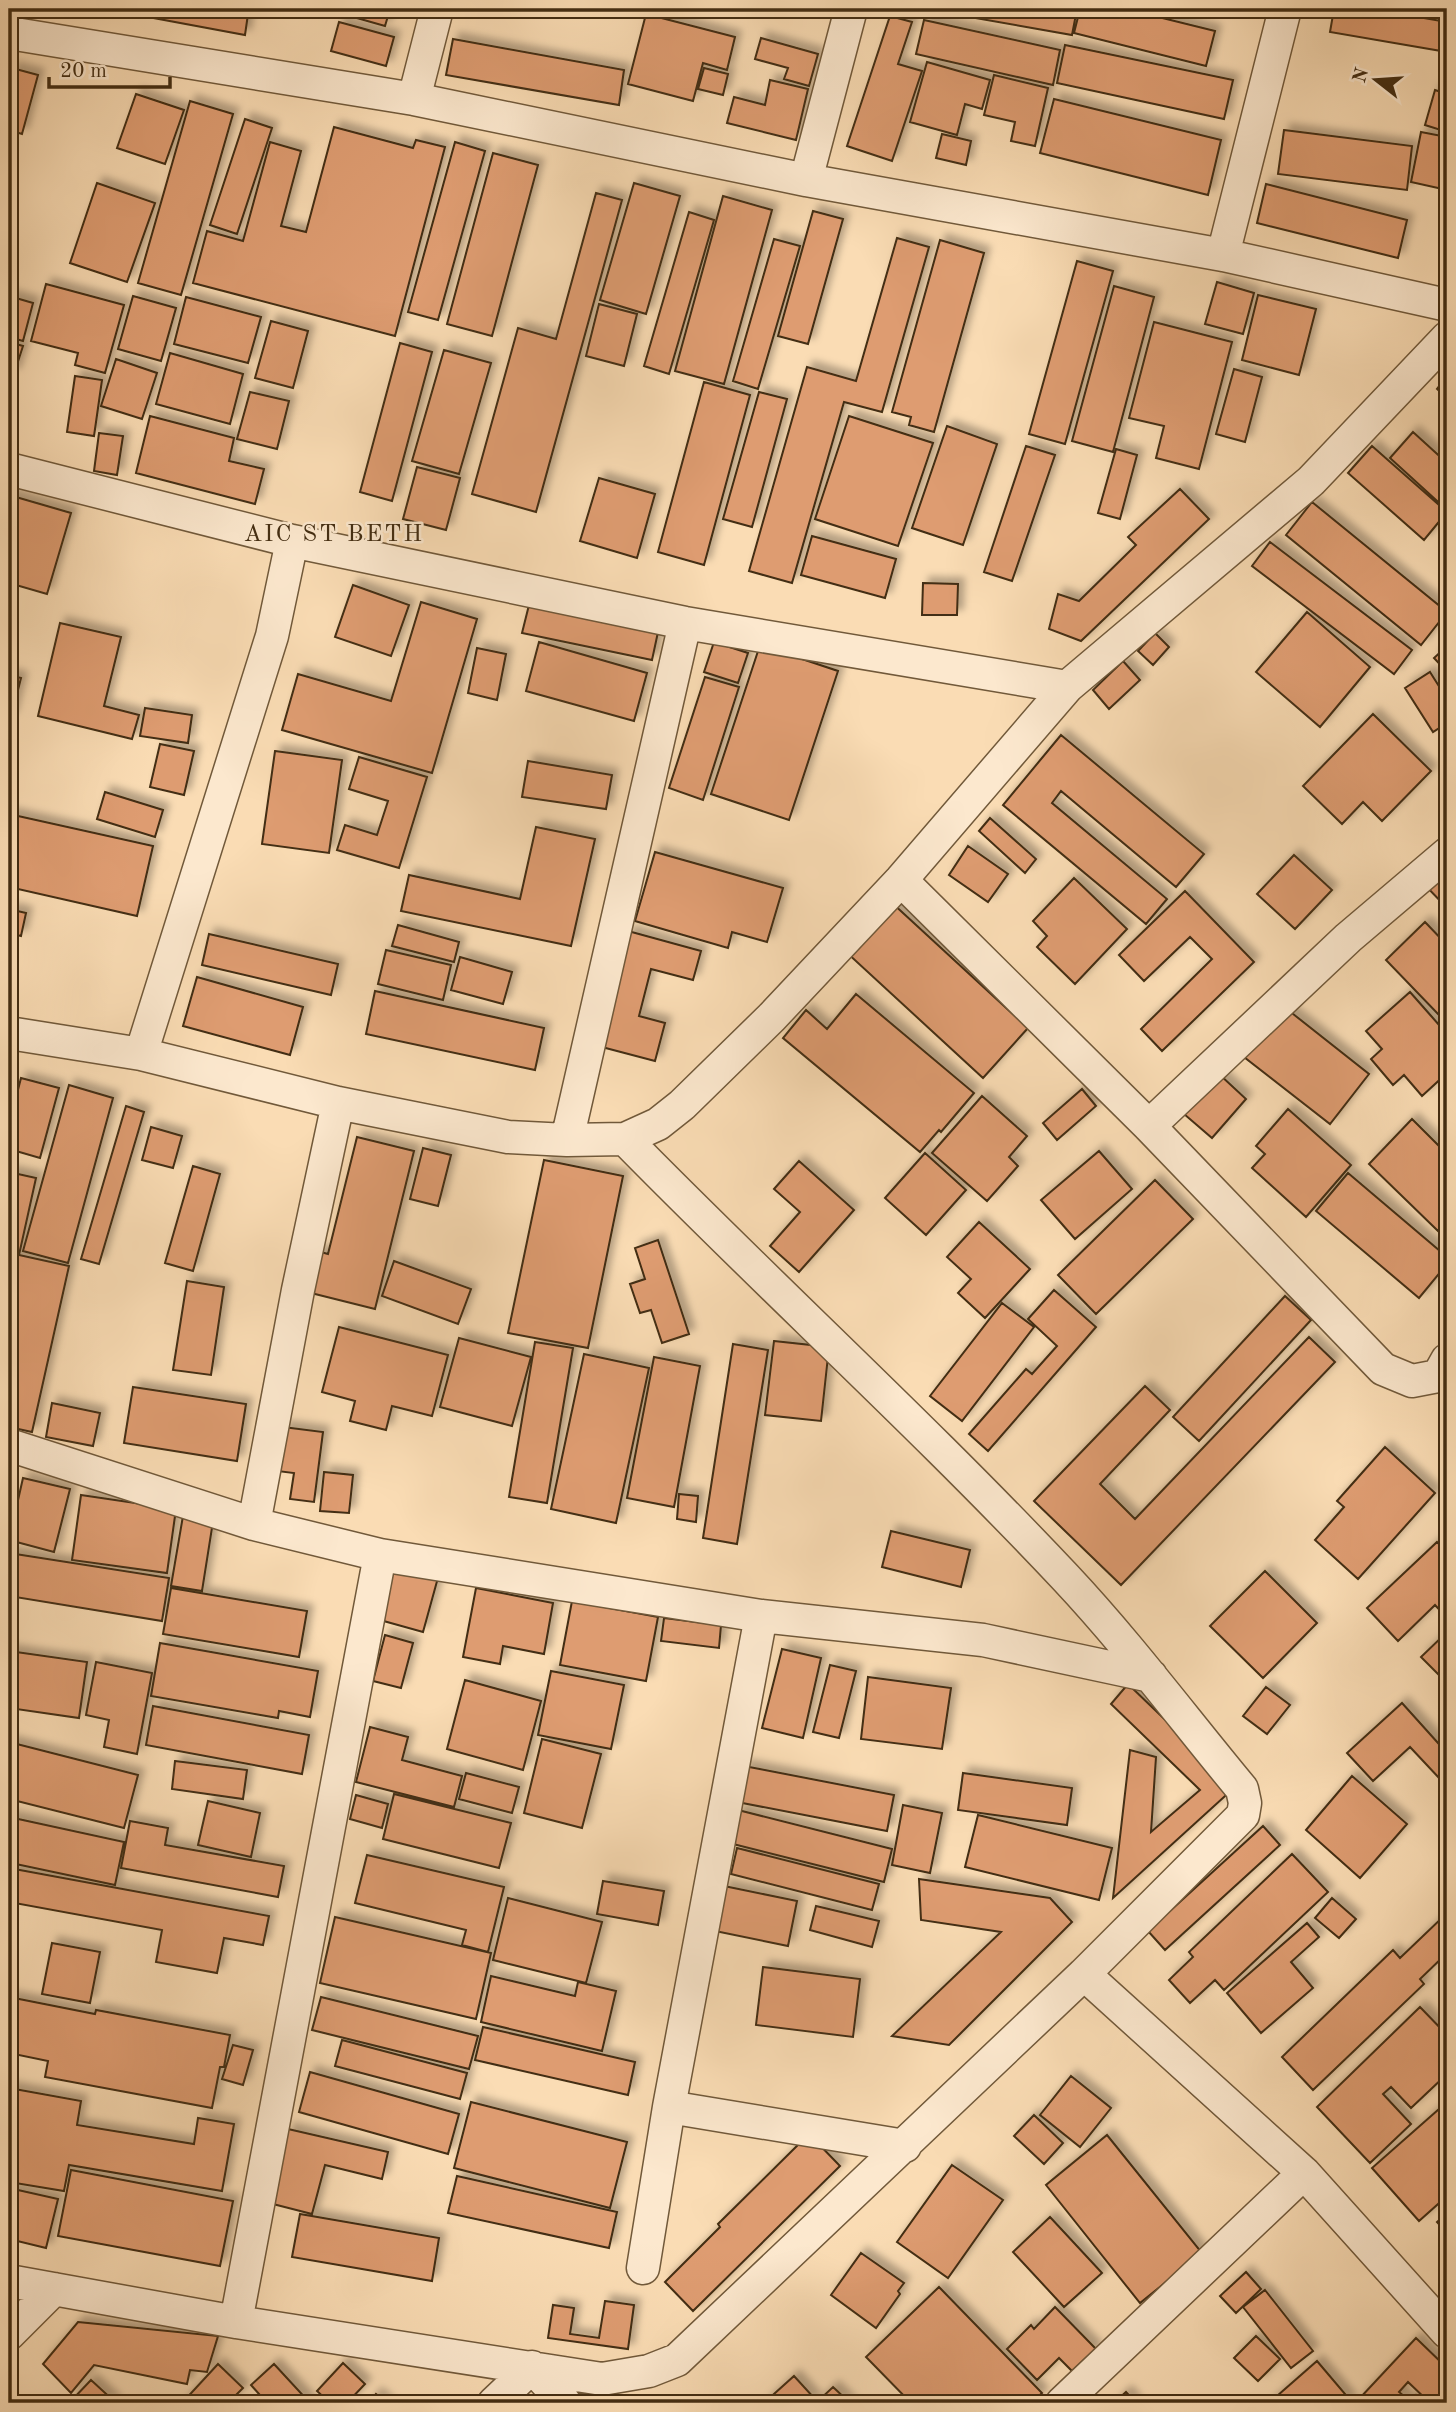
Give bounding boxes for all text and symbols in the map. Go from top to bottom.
scale bar [49,46,170,90]
north arrow [1340,46,1410,116]
text: 20 m [60,61,107,82]
text: N [1351,66,1373,85]
district label: AIC ST BETH [244,523,424,547]

